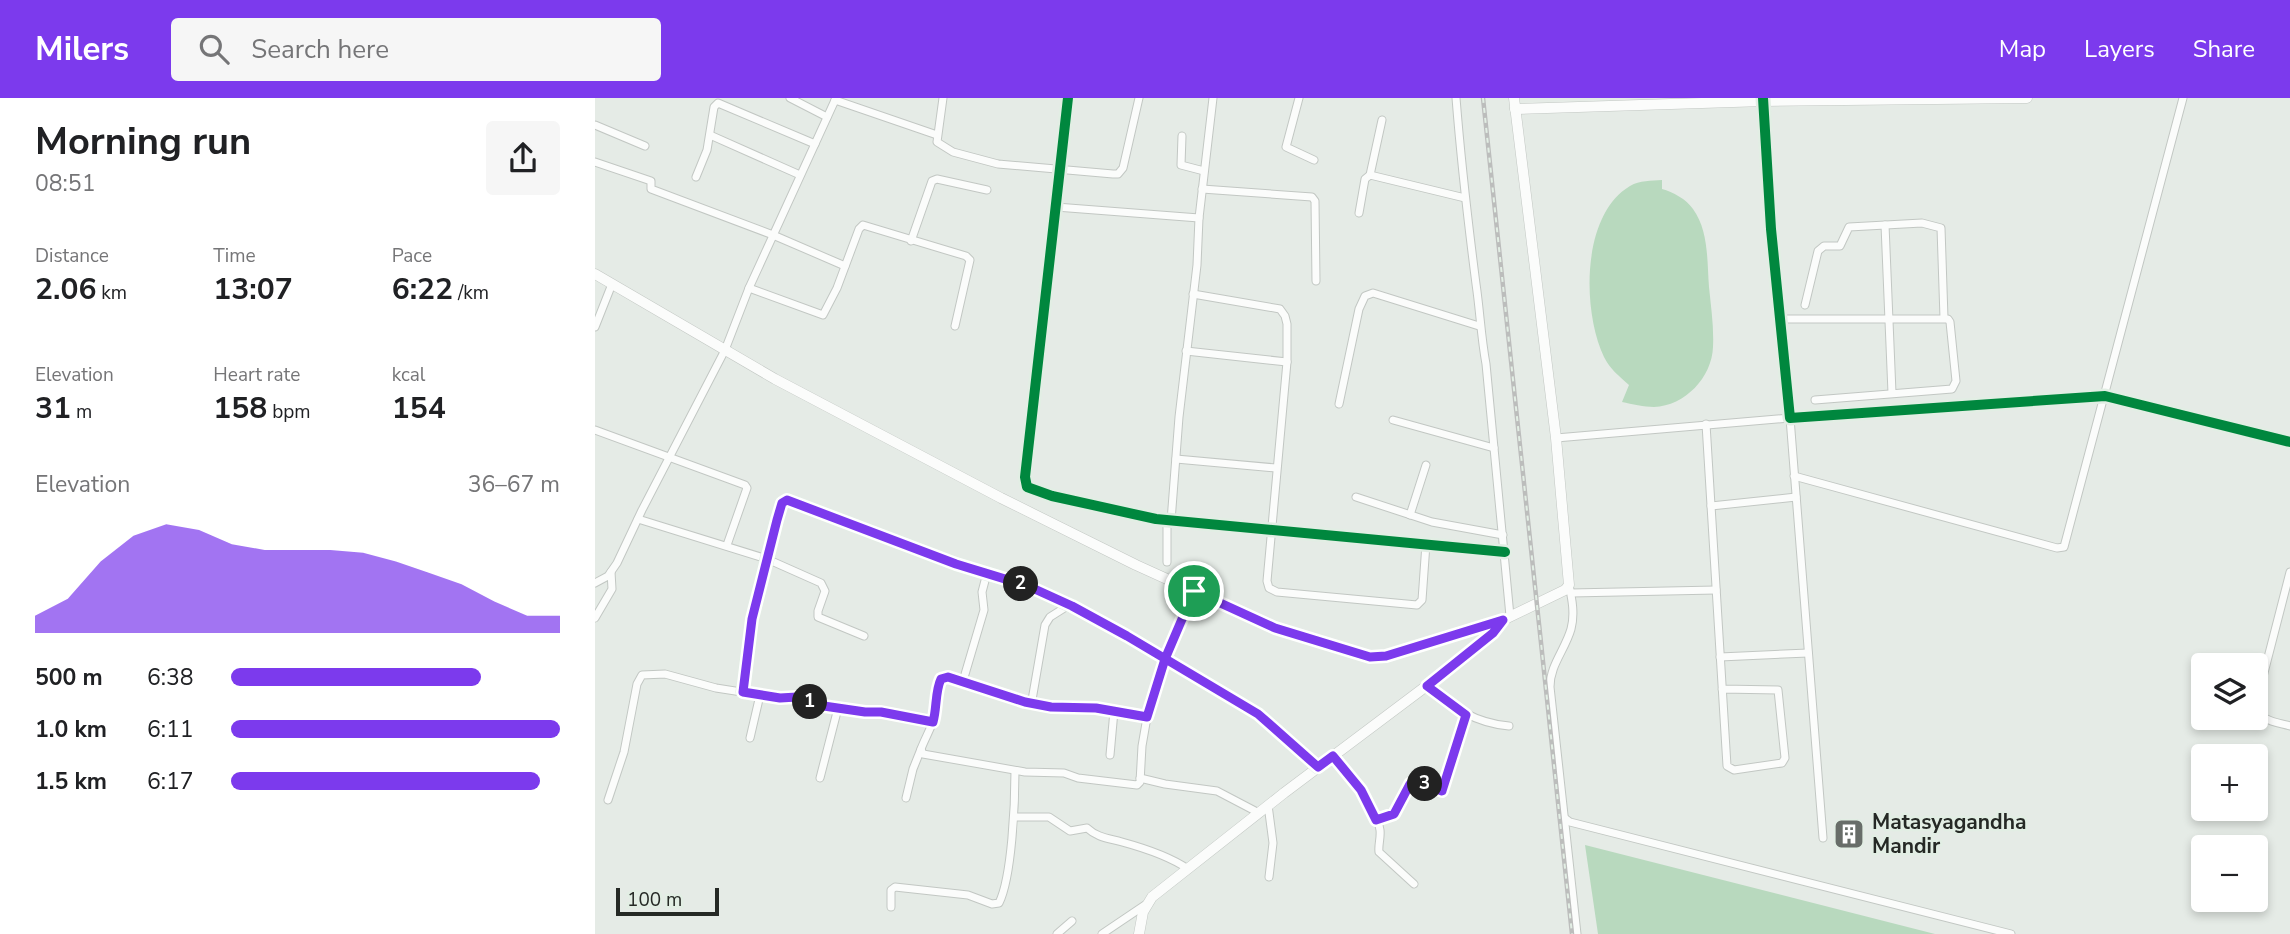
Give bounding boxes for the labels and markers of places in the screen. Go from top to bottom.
pin [1164,561,1224,621]
pin: 2 [1003,566,1039,602]
pin: 1 [793,684,827,720]
pin: 3 [1407,766,1443,802]
place label: Matasyagandha Mandir [1872,808,2026,860]
building icon: Matasyagandha Mandir [1832,817,1866,851]

